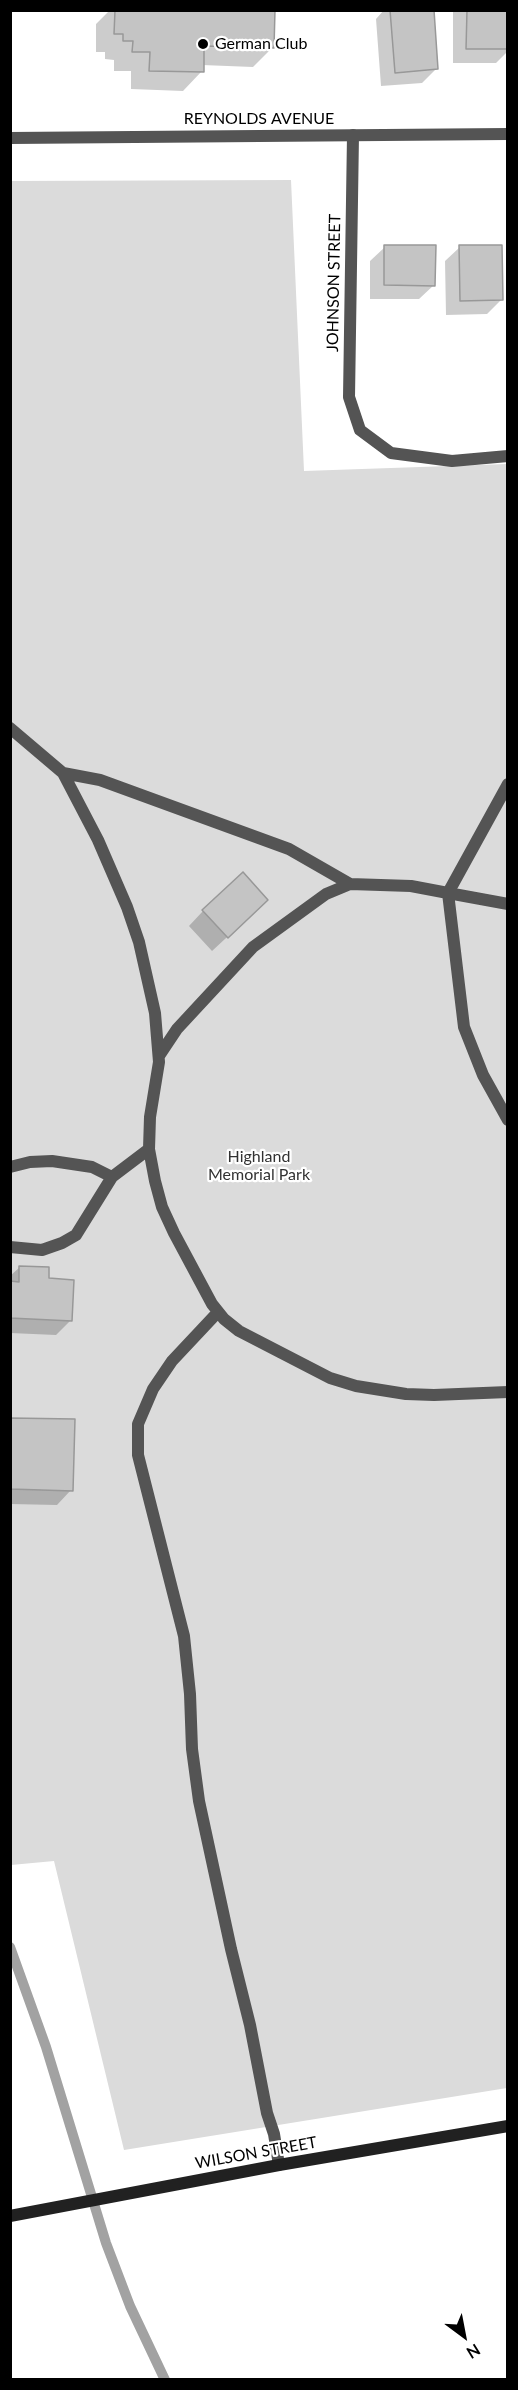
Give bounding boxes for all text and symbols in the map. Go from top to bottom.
place label: German Club [215,34,307,54]
marker: German Club [196,37,210,51]
street label: REYNOLDS AVENUE [184,109,334,129]
street label: JOHNSON STREET [323,214,345,352]
park label: Highland Memorial Park [208,1147,310,1185]
street label: WILSON STREET [194,2133,318,2173]
north arrow [434,2306,494,2366]
text: N [464,2340,484,2363]

